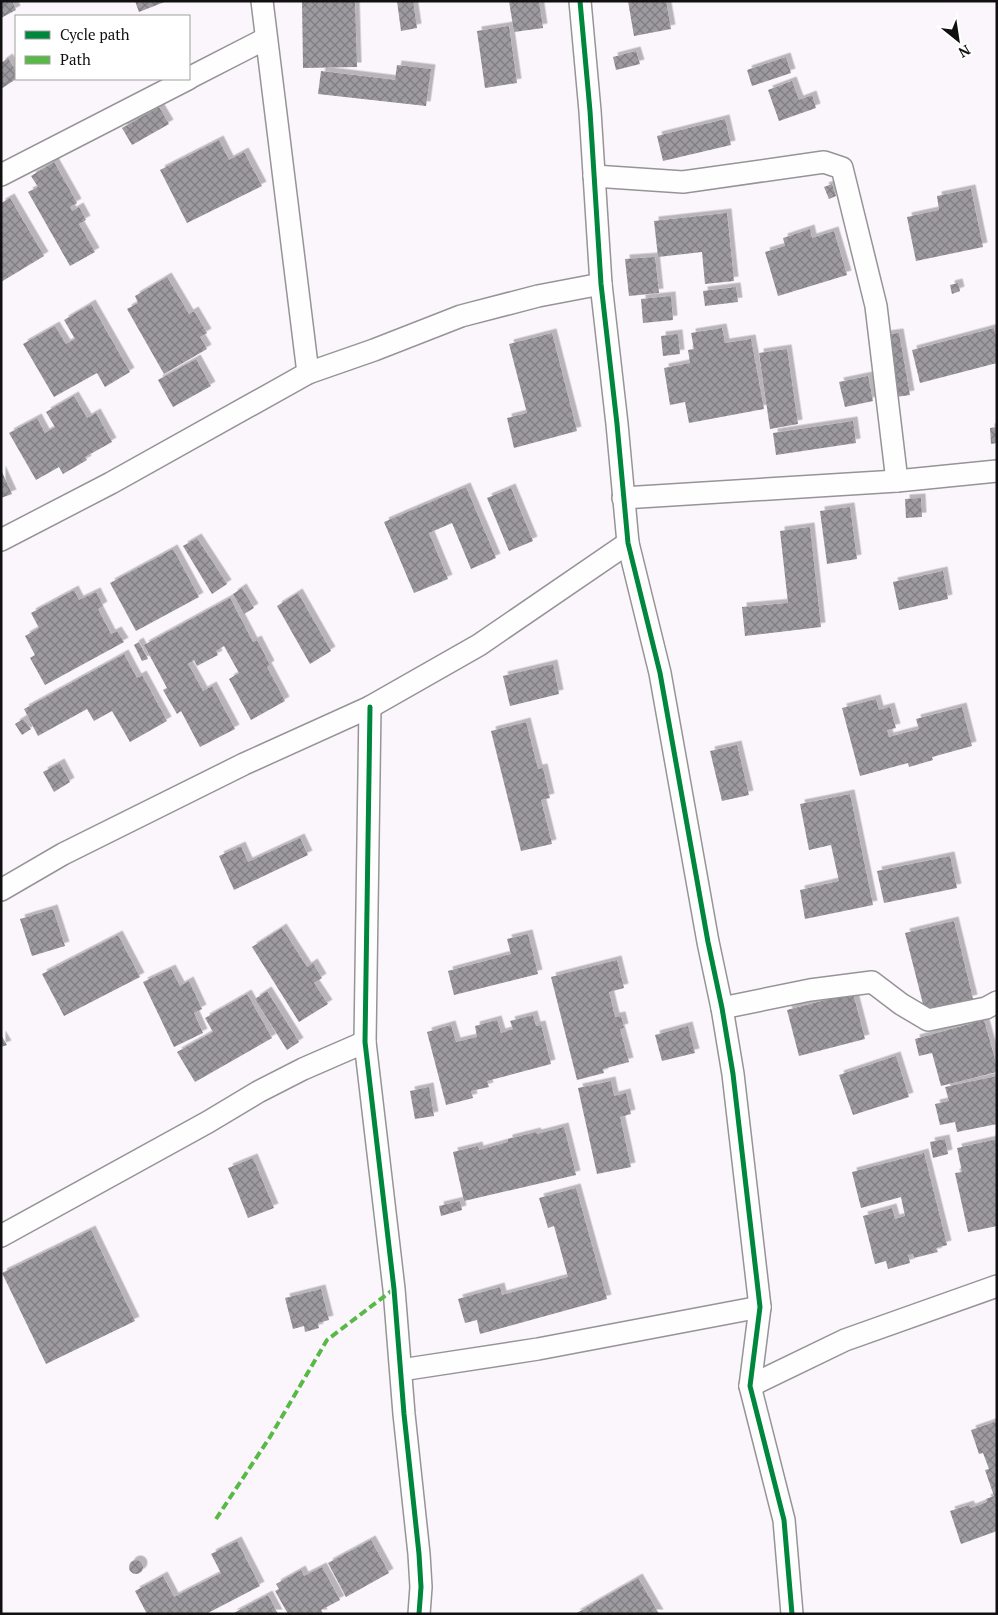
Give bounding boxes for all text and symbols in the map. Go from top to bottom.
legend [15,15,190,80]
north arrow [933,15,983,65]
text: Cycle path [60,24,130,44]
text: N [955,41,974,63]
text: Path [60,49,91,69]

